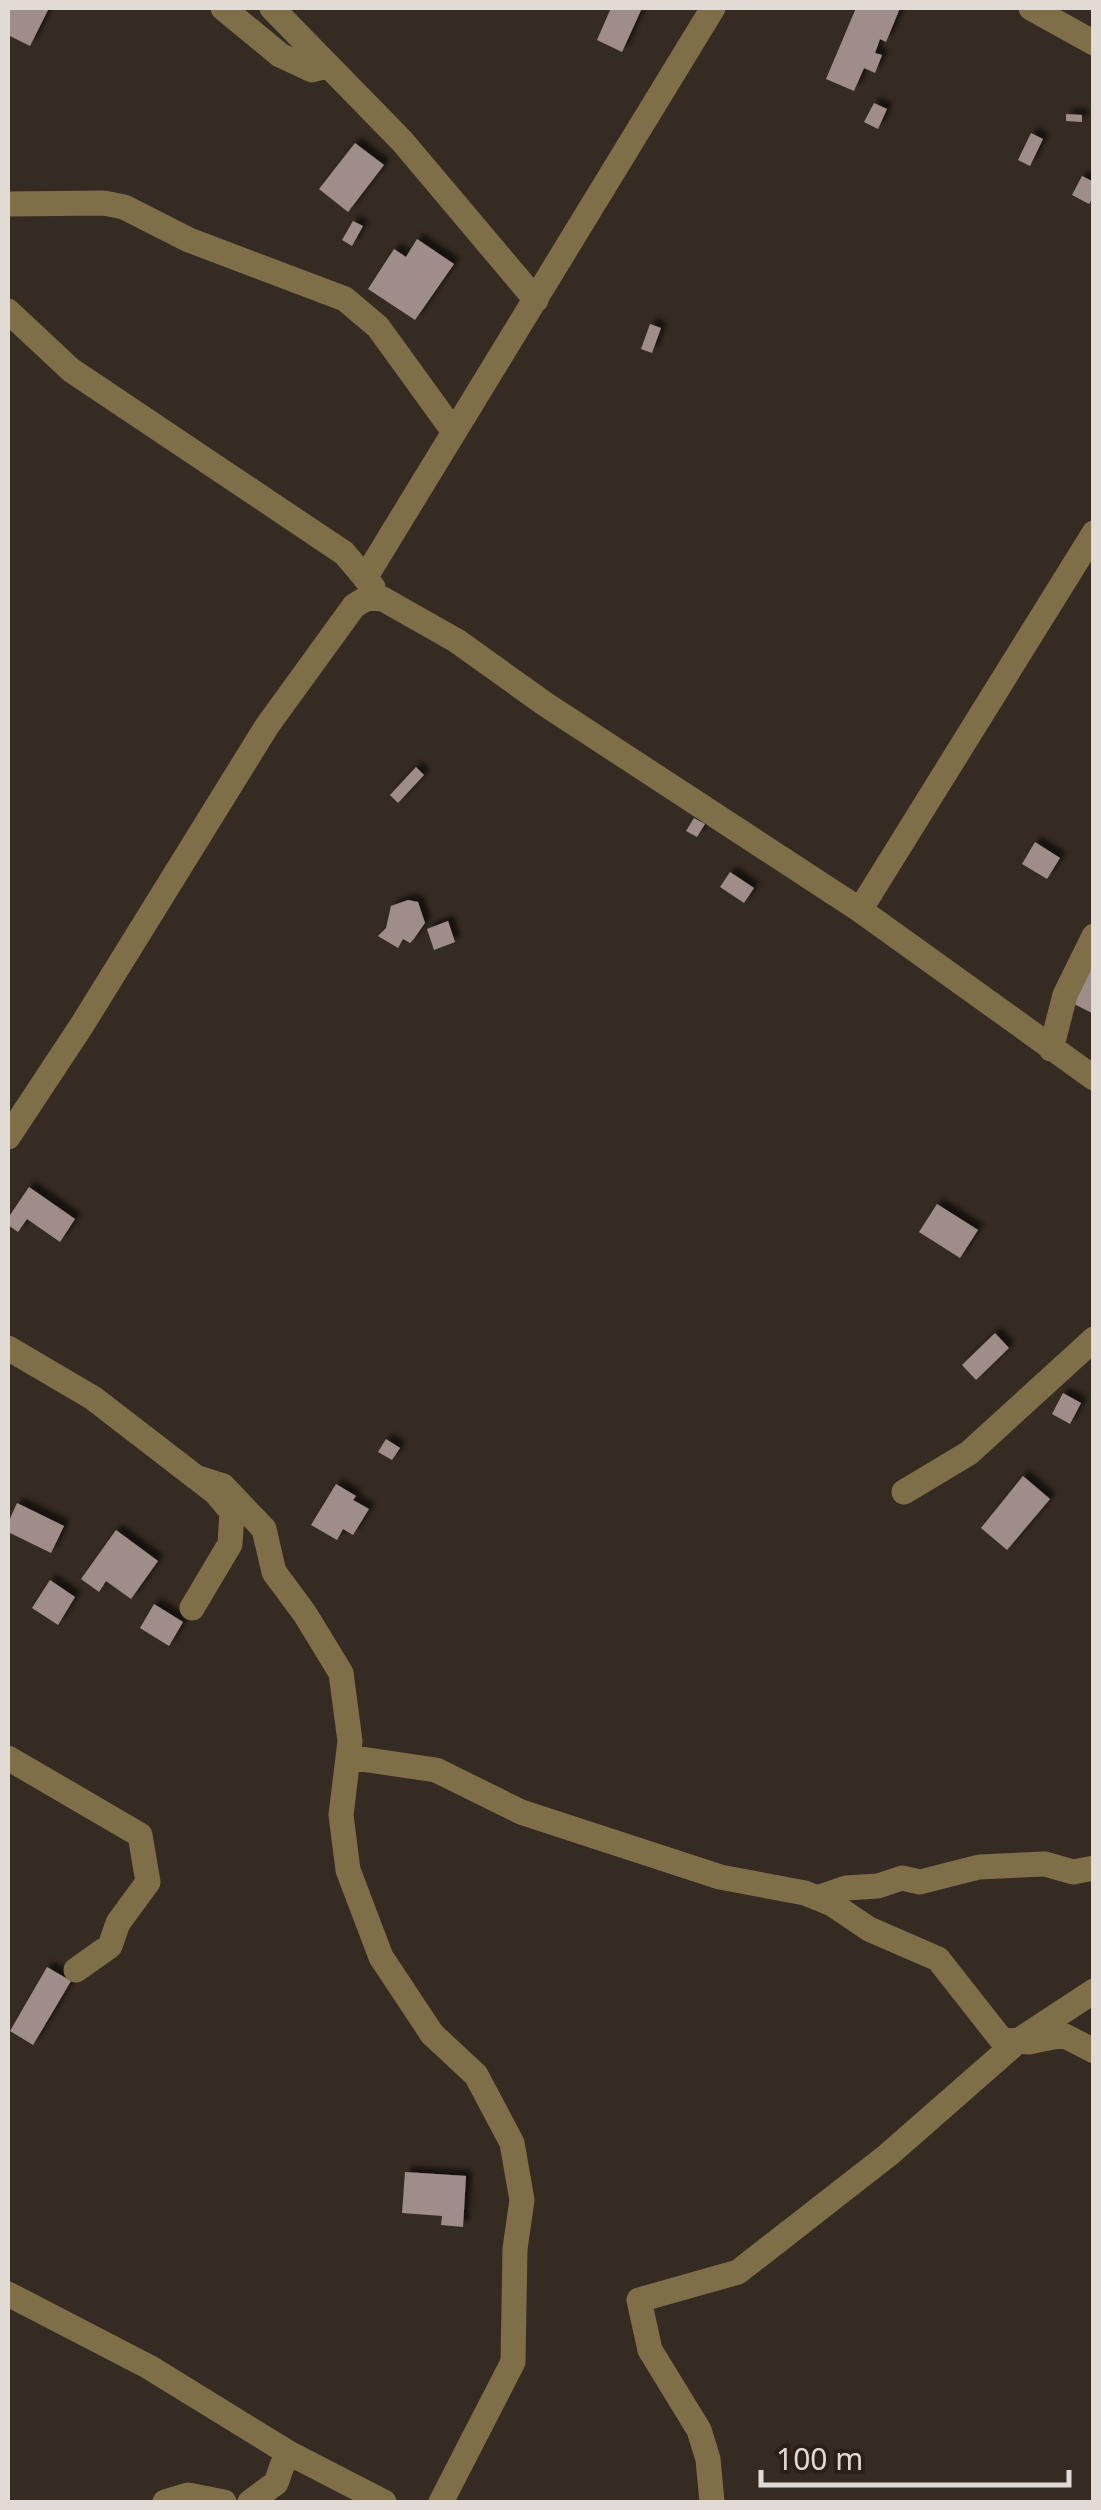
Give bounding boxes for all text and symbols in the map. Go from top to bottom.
scale bar [761,2425,1068,2487]
text: 100 m [776,2438,863,2479]

